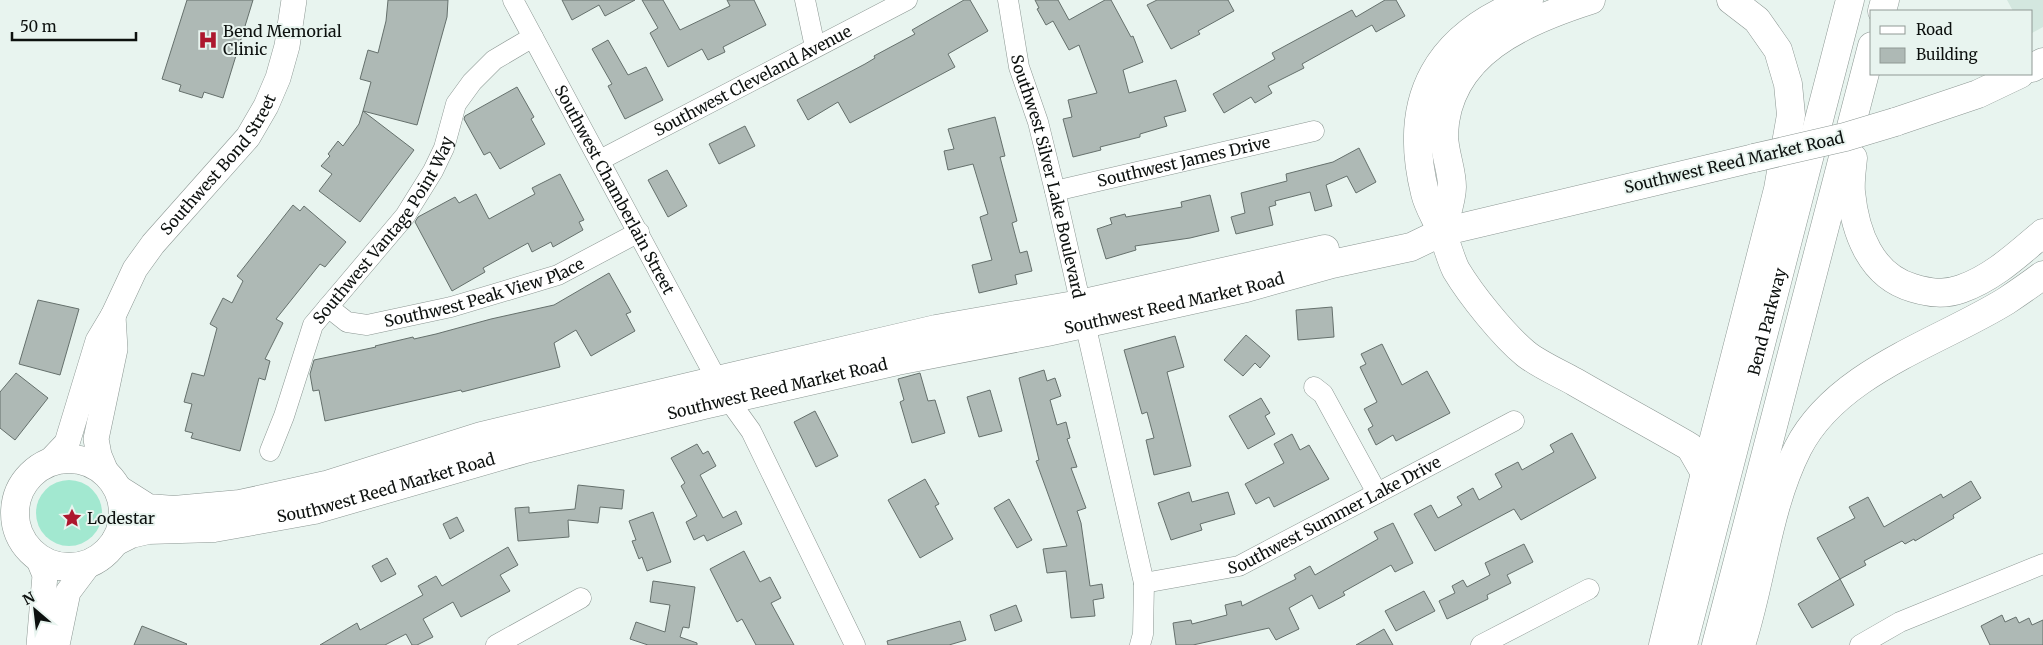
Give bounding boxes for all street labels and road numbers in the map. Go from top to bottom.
street label: Southwest Cleveland Avenue [650,21,855,140]
street label: Southwest Silver Lake Boulevard [1007,53,1089,300]
street label: Southwest Chamberlain Street [550,81,679,298]
street label: Southwest Bond Street [156,90,280,239]
street label: Southwest Reed Market Road [1622,127,1846,197]
street label: Southwest James Drive [1095,132,1272,191]
street label: Southwest Vantage Point Way [308,133,457,328]
street label: Southwest Peak View Place [382,253,587,331]
street label: Bend Parkway [1743,265,1790,378]
street label: Southwest Reed Market Road [1062,268,1287,338]
street label: Southwest Reed Market Road [665,353,890,424]
street label: Southwest Reed Market Road [275,448,497,527]
street label: Southwest Summer Lake Drive [1226,452,1444,578]

